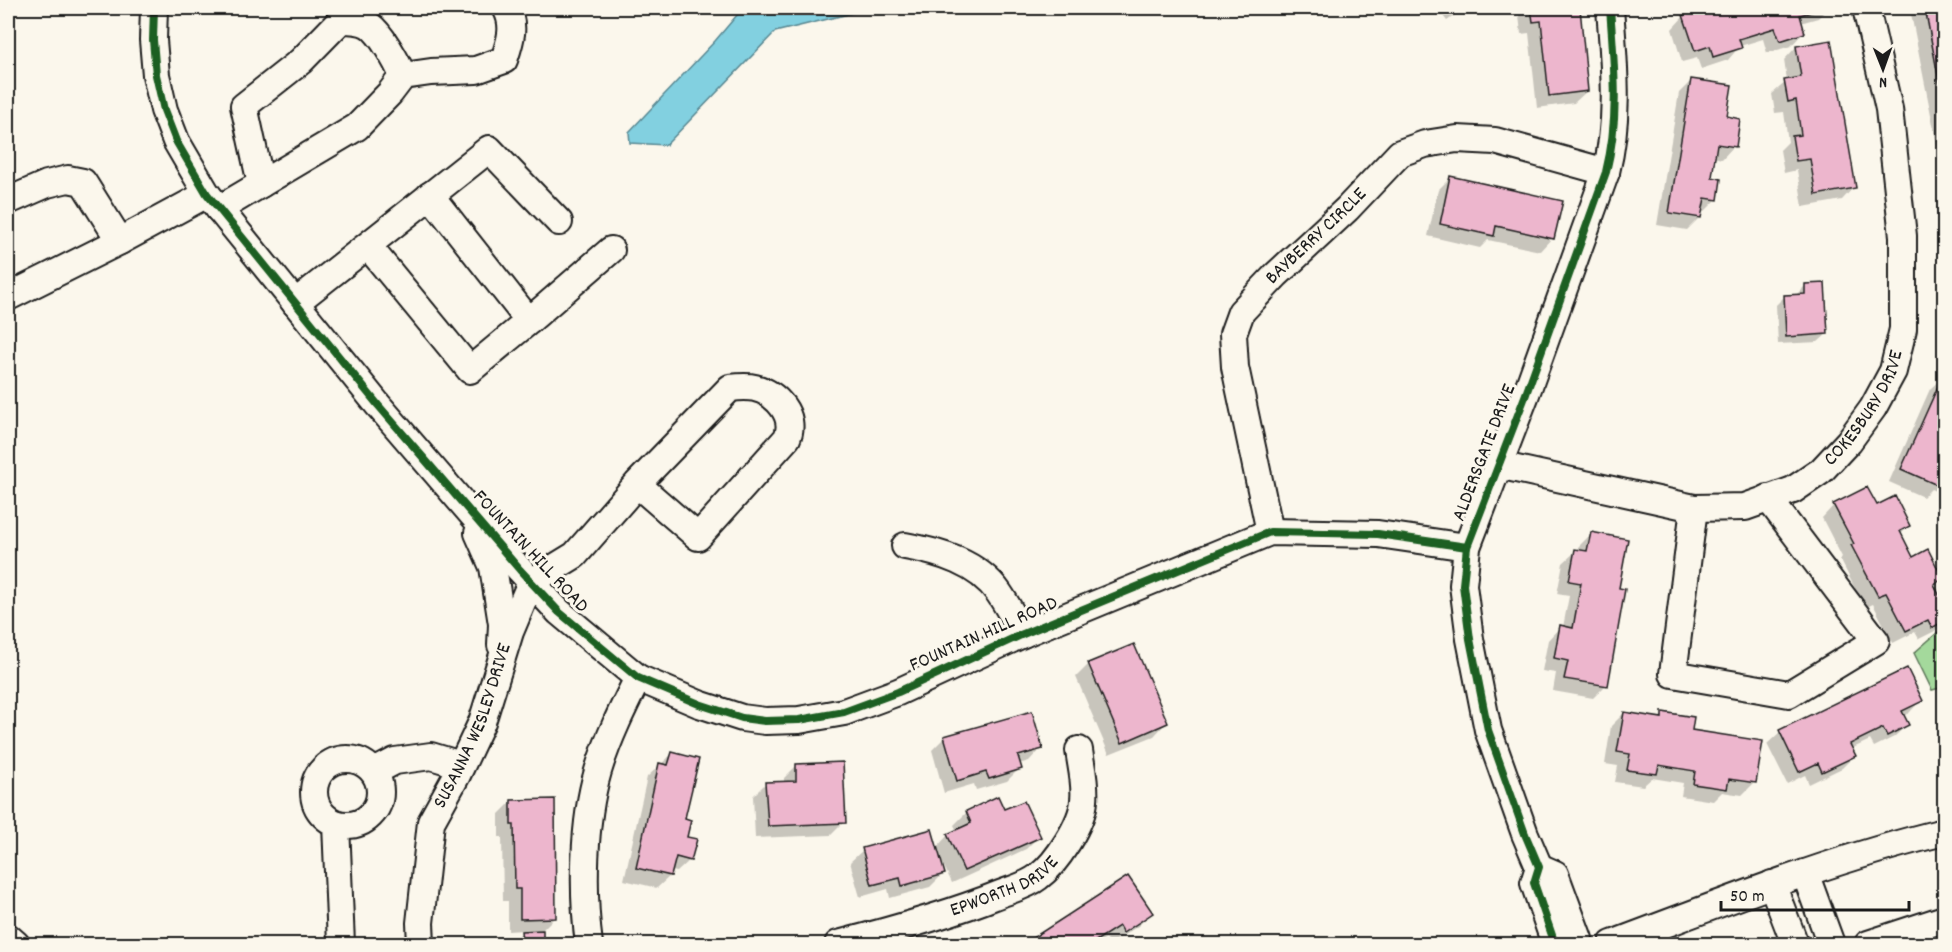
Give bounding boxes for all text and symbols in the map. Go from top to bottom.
north arrow [1853,39,1913,99]
text: N [1879,70,1887,93]
street label: BAYBERRY CIRCLE [1259,182,1374,291]
street label: COKESBURY DRIVE [1818,347,1911,473]
street label: ALDERSGATE DRIVE [1446,380,1524,526]
street label: FOUNTAIN HILL ROAD [465,484,595,620]
street label: FOUNTAIN HILL ROAD [906,590,1062,680]
street label: SUSANNA WESLEY DRIVE [427,640,520,814]
street label: EPWORTH DRIVE [947,850,1066,925]
scale bar [1721,874,1908,912]
text: 50 m [1730,885,1765,910]

